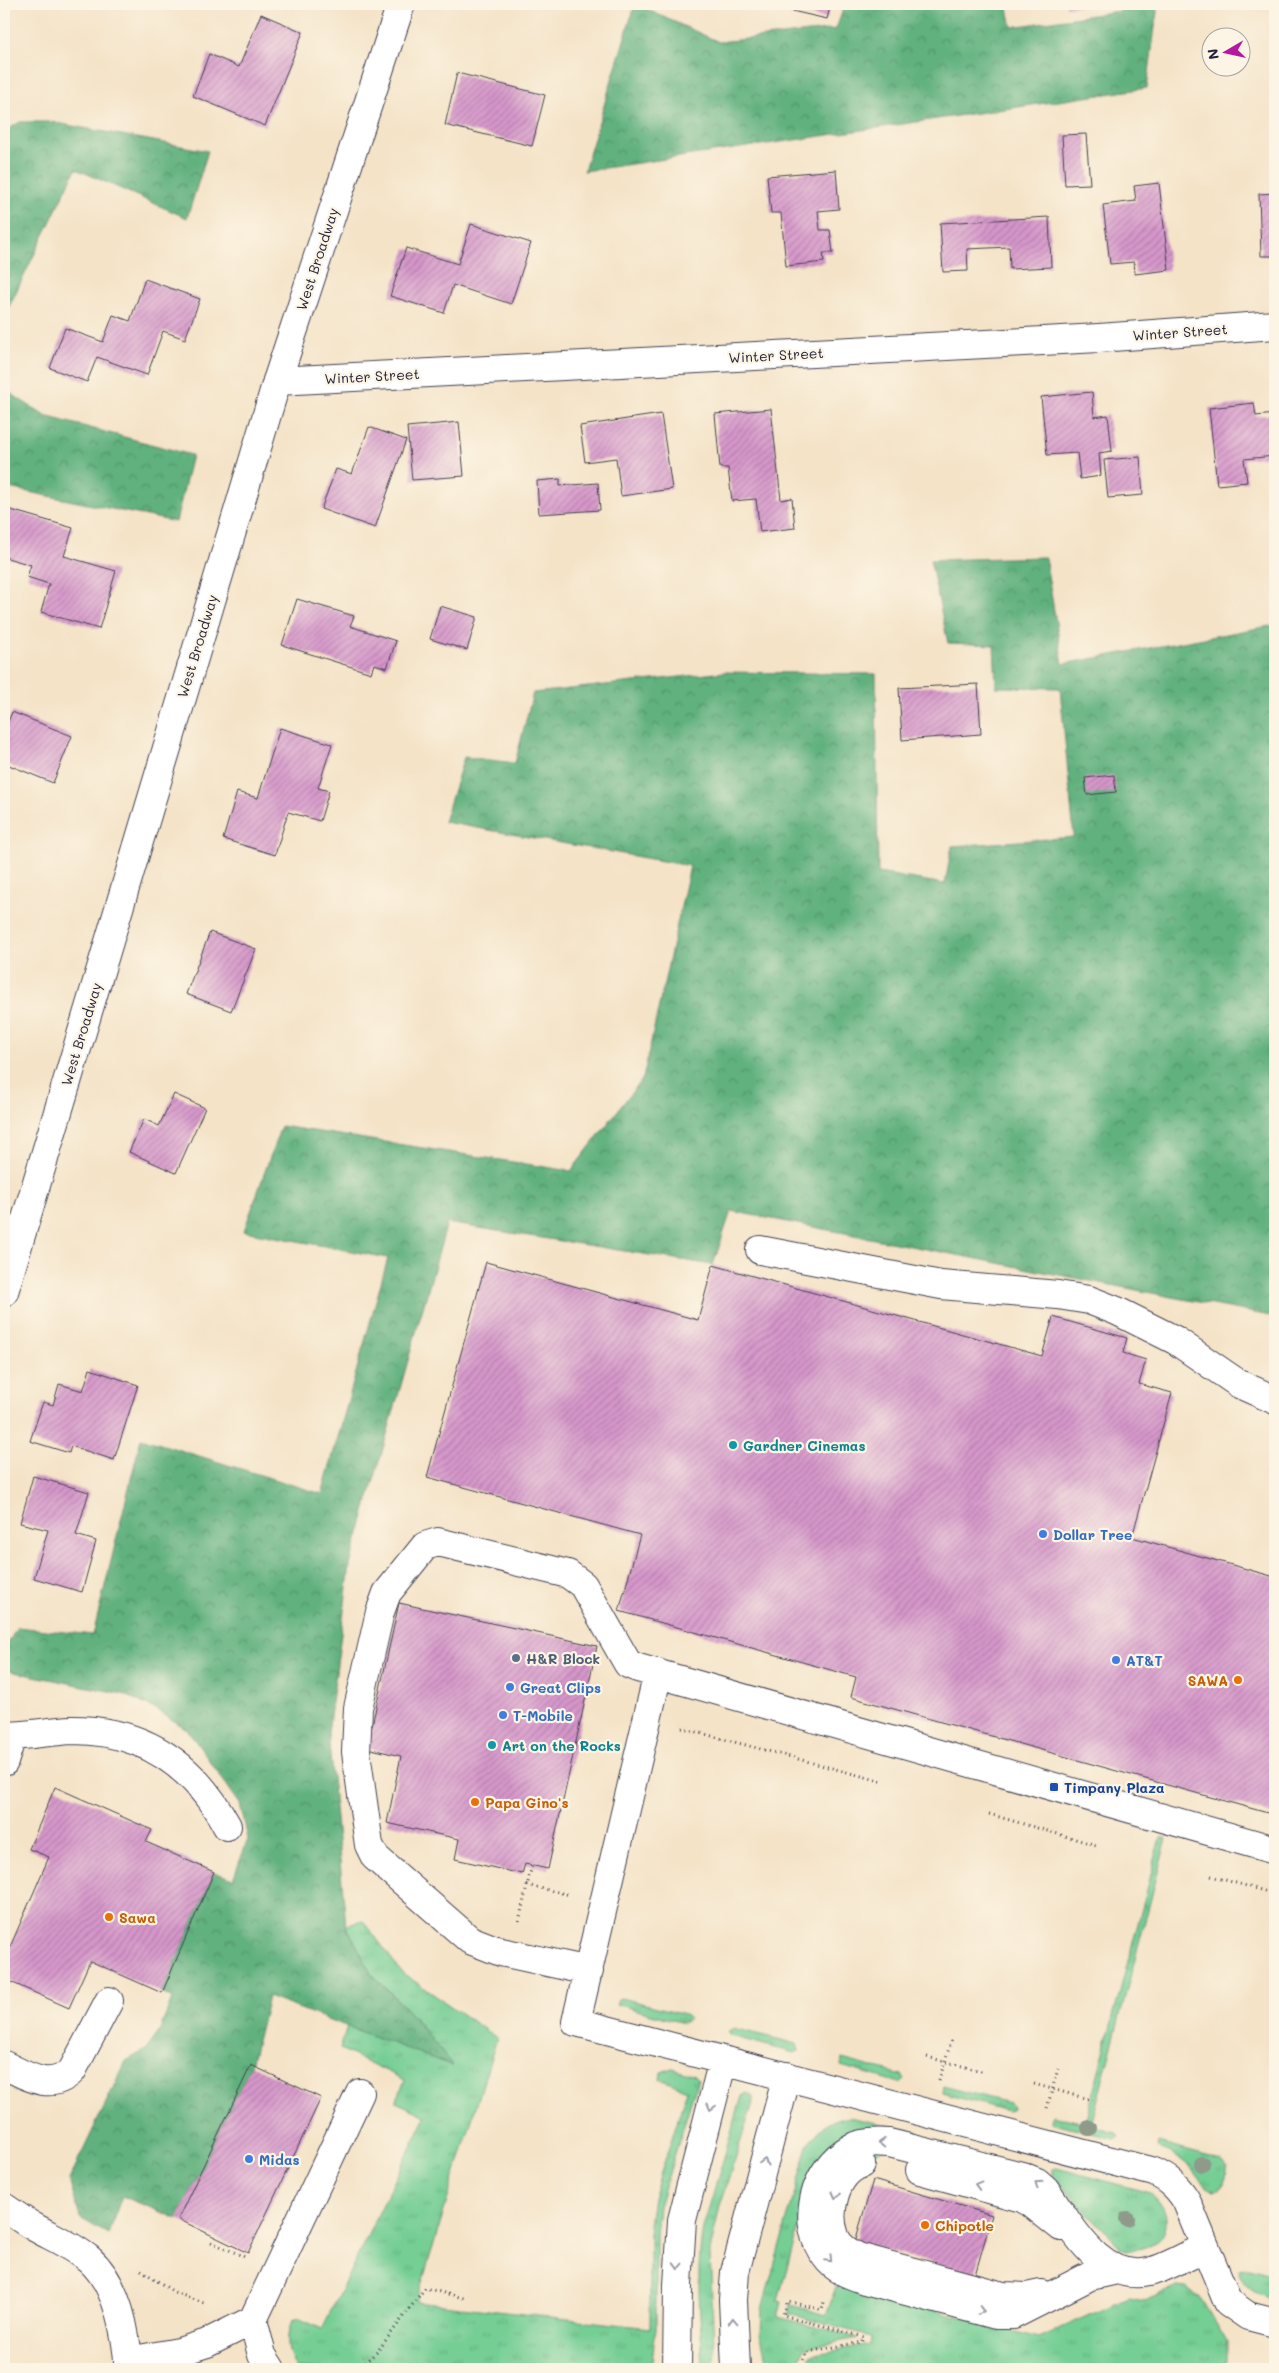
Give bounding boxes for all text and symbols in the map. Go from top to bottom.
north arrow [1202,28,1252,78]
text: N [1202,47,1223,61]
street label: West Broadway [291,205,343,313]
street label: Winter Street [1132,319,1228,345]
street label: Winter Street [728,343,824,367]
street label: Winter Street [324,364,420,388]
street label: West Broadway [172,592,222,700]
street label: West Broadway [56,980,106,1088]
place label: Gardner Cinemas [743,1436,866,1455]
marker: Gardner Cinemas [727,1439,739,1451]
place label: Dollar Tree [1053,1525,1132,1544]
marker: Dollar Tree [1037,1528,1049,1540]
place label: H&R Block [526,1649,600,1668]
place label: AT&T [1126,1651,1163,1670]
marker: H&R Block [510,1652,522,1664]
marker: AT&T [1110,1654,1122,1666]
place label: SAWA [1188,1671,1228,1690]
marker: SAWA [1232,1674,1244,1686]
place label: Great Clips [520,1678,601,1697]
marker: Great Clips [504,1681,516,1693]
place label: T-Mobile [513,1706,573,1725]
marker: T-Mobile [497,1709,509,1721]
place label: Art on the Rocks [502,1736,621,1755]
marker: Art on the Rocks [486,1739,498,1751]
place label: Timpany Plaza [1064,1778,1165,1797]
marker: Timpany Plaza [1048,1781,1060,1793]
place label: Papa Gino's [485,1793,568,1812]
marker: Papa Gino's [469,1796,481,1808]
place label: Sawa [119,1908,156,1927]
marker: Sawa [103,1911,115,1923]
one-way arrow [706,2103,716,2111]
one-way arrow [878,2137,886,2148]
place label: Midas [259,2150,300,2169]
marker: Midas [243,2153,255,2165]
one-way arrow [758,2158,768,2166]
one-way arrow [974,2181,983,2191]
one-way arrow [1034,2181,1044,2190]
one-way arrow [831,2191,842,2200]
place label: Chipotle [935,2216,994,2235]
marker: Chipotle [919,2219,931,2231]
one-way arrow [823,2254,832,2263]
one-way arrow [673,2262,684,2270]
one-way arrow [977,2305,986,2316]
one-way arrow [728,2316,738,2324]

